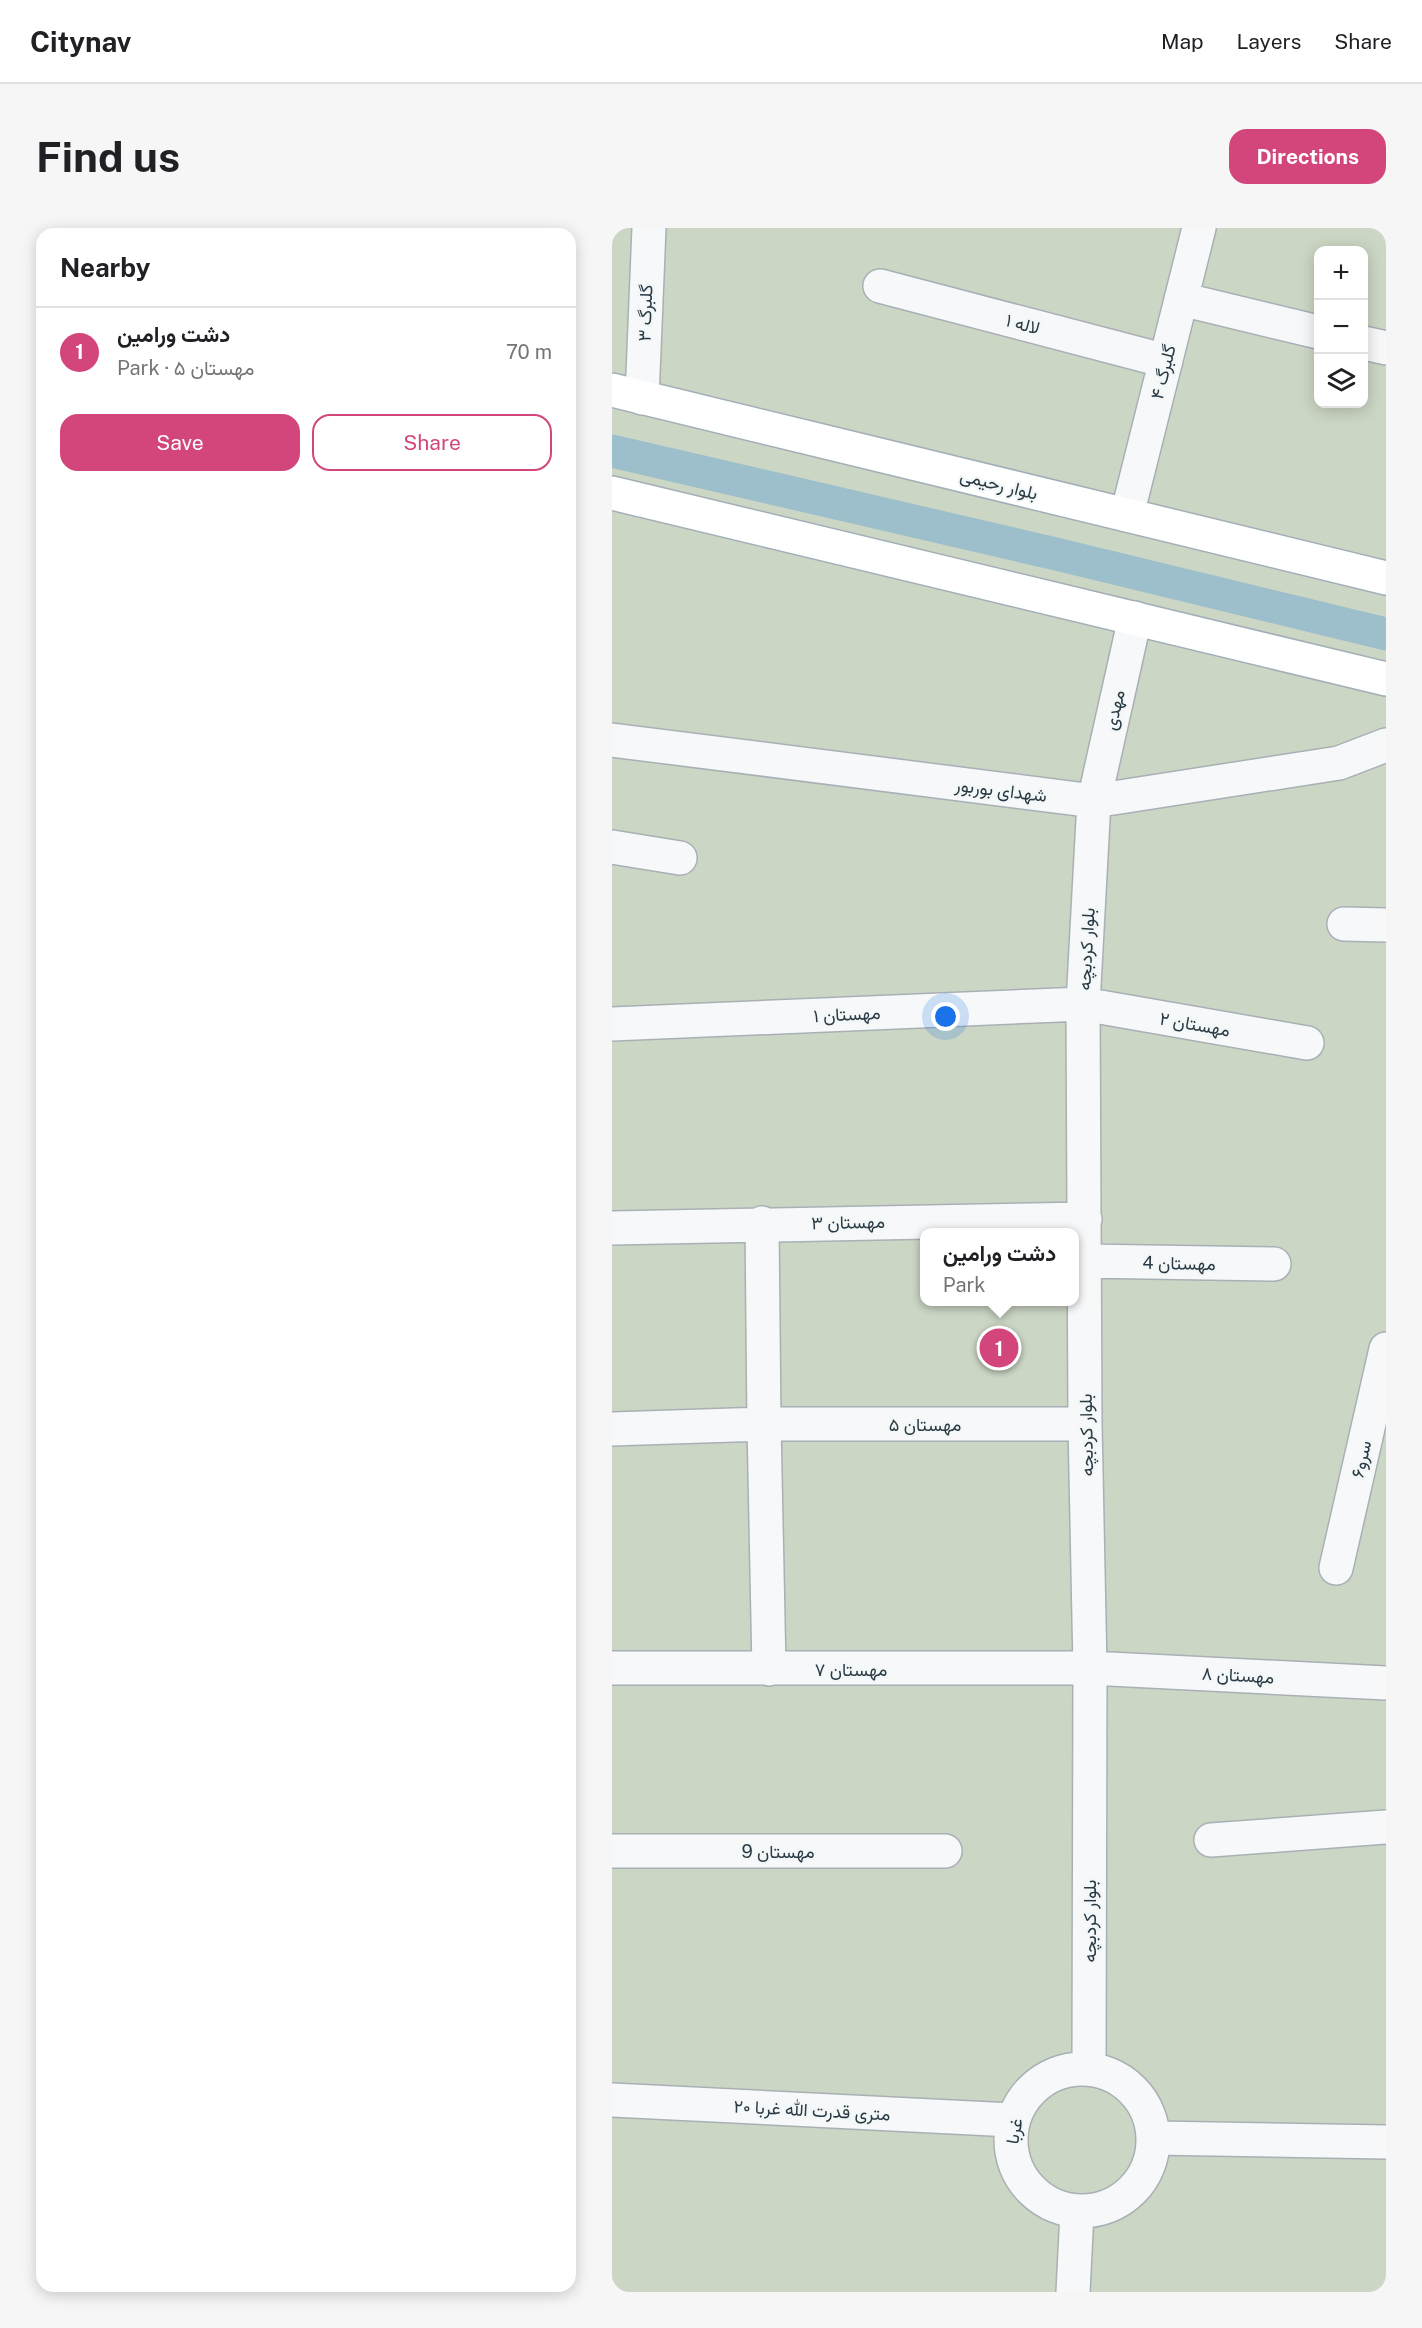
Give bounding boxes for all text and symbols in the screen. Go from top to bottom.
text: Citynav [30,25,131,58]
text: Map [1161,29,1204,54]
text: Layers [1237,29,1301,54]
text: Share [1334,29,1392,54]
button: Directions [1229,129,1386,184]
text: Find us [36,132,180,181]
map controls [1314,246,1368,408]
button: + [1314,246,1368,300]
text: Nearby [60,252,150,283]
street label: گلبرگ ۳ [634,284,657,342]
button: − [1314,300,1368,354]
street label: لاله ۱ [1004,309,1042,339]
text: دشت ورامین [117,321,230,347]
text: 1 [75,340,84,364]
text: 70 m [506,340,552,364]
street label: گلبرگ ۴ [1146,342,1181,402]
button: layers [1314,354,1368,408]
text: Park · مهستان ۵ [117,356,254,380]
button: Save [60,414,300,471]
button: Share [312,414,552,471]
street label: بلوار رحیمی [958,464,1040,505]
street label: مهدی [1099,688,1130,732]
street label: شهدای بوربور [953,774,1048,807]
street label: بلوار کردبچه [1073,907,1101,991]
street label: مهستان ۱ [813,1002,881,1027]
your location [931,1002,960,1031]
street label: مهستان ۲ [1158,1007,1232,1042]
street label: مهستان ۳ [811,1211,885,1234]
popup [920,1228,1079,1306]
text: دشت ورامین [943,1240,1056,1266]
street label: مهستان 4 [1142,1252,1216,1275]
text: Park [943,1273,986,1297]
pin: 1 [980,1326,1018,1370]
street label: بلوار کردبچه [1075,1393,1099,1477]
street label: مهستان ۵ [889,1414,961,1436]
street label: سرو۶ [1347,1438,1376,1480]
street label: مهستان ۷ [815,1659,887,1681]
street label: مهستان ۸ [1201,1663,1275,1688]
street label: مهستان 9 [741,1841,815,1863]
street label: بلوار کردبچه [1079,1880,1102,1962]
street label: ۲۰ متری قدرت الله غربا [733,2095,891,2126]
street label: غربا [1001,2116,1028,2146]

